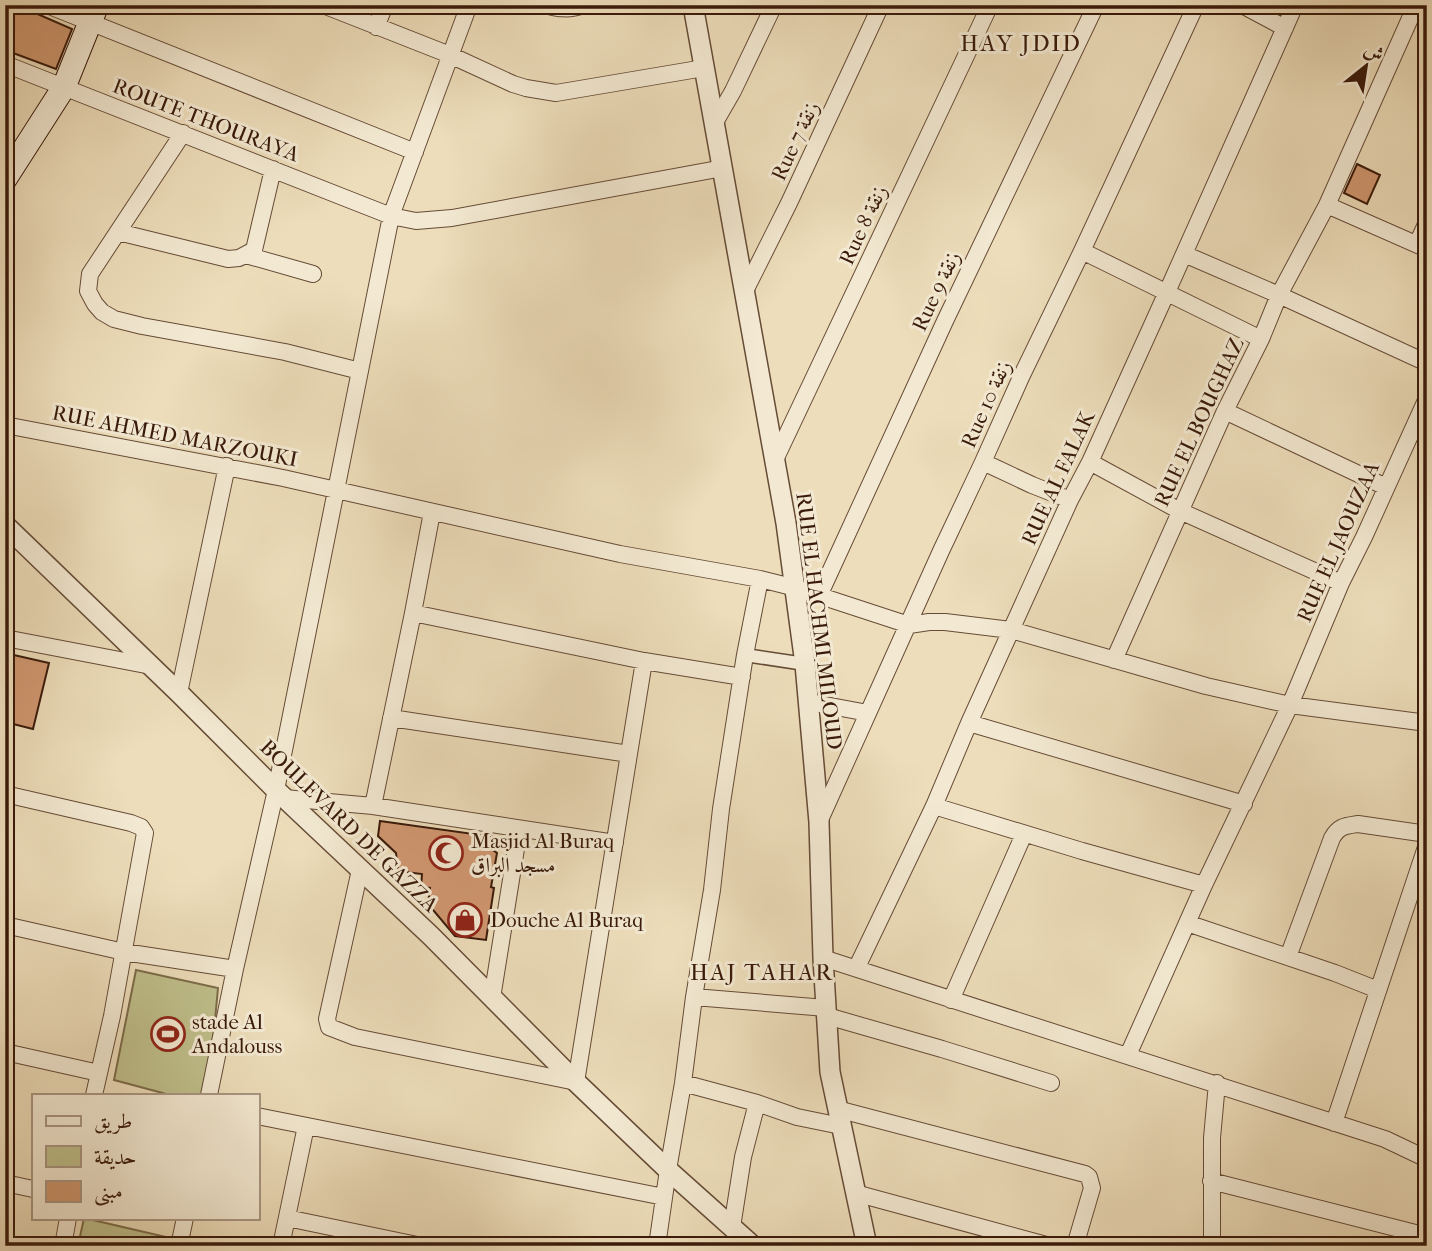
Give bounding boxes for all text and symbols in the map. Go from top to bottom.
district label: HAY JDID [960,30,1082,57]
north arrow [1330,32,1400,102]
text: ش [1360,38,1388,66]
street label: ROUTE THOURAYA [110,73,303,167]
street label: Rue 7 زنقة [766,98,824,184]
street label: Rue 8 زنقة [834,181,892,269]
street label: Rue 9 زنقة [907,247,965,335]
street label: RUE EL BOUGHAZ [1149,334,1249,510]
street label: Rue 10 زنقة [956,356,1016,452]
street label: RUE AHMED MARZOUKI [50,400,300,472]
street label: RUE AL FALAK [1016,406,1100,549]
street label: RUE EL JAOUZAA [1292,458,1384,626]
street label: RUE EL HACHMI MILOUD [791,491,847,751]
street label: BOULEVARD DE GAZZA [255,735,443,917]
place label: Masjid Al Buraq مسجد البراق [471,829,615,878]
mosque icon: Masjid Al Buraq مسجد البراق [427,834,465,872]
shop icon: Douche Al Buraq [446,901,484,939]
place label: Douche Al Buraq [490,908,644,932]
district label: HAJ TAHAR [690,959,834,986]
place label: stade Al Andalouss [191,1010,283,1058]
sports icon: stade Al Andalouss [149,1015,187,1053]
legend [32,1094,259,1220]
text: طريق [94,1109,132,1134]
text: حديقة [94,1145,137,1170]
text: مبنى [94,1179,123,1206]

